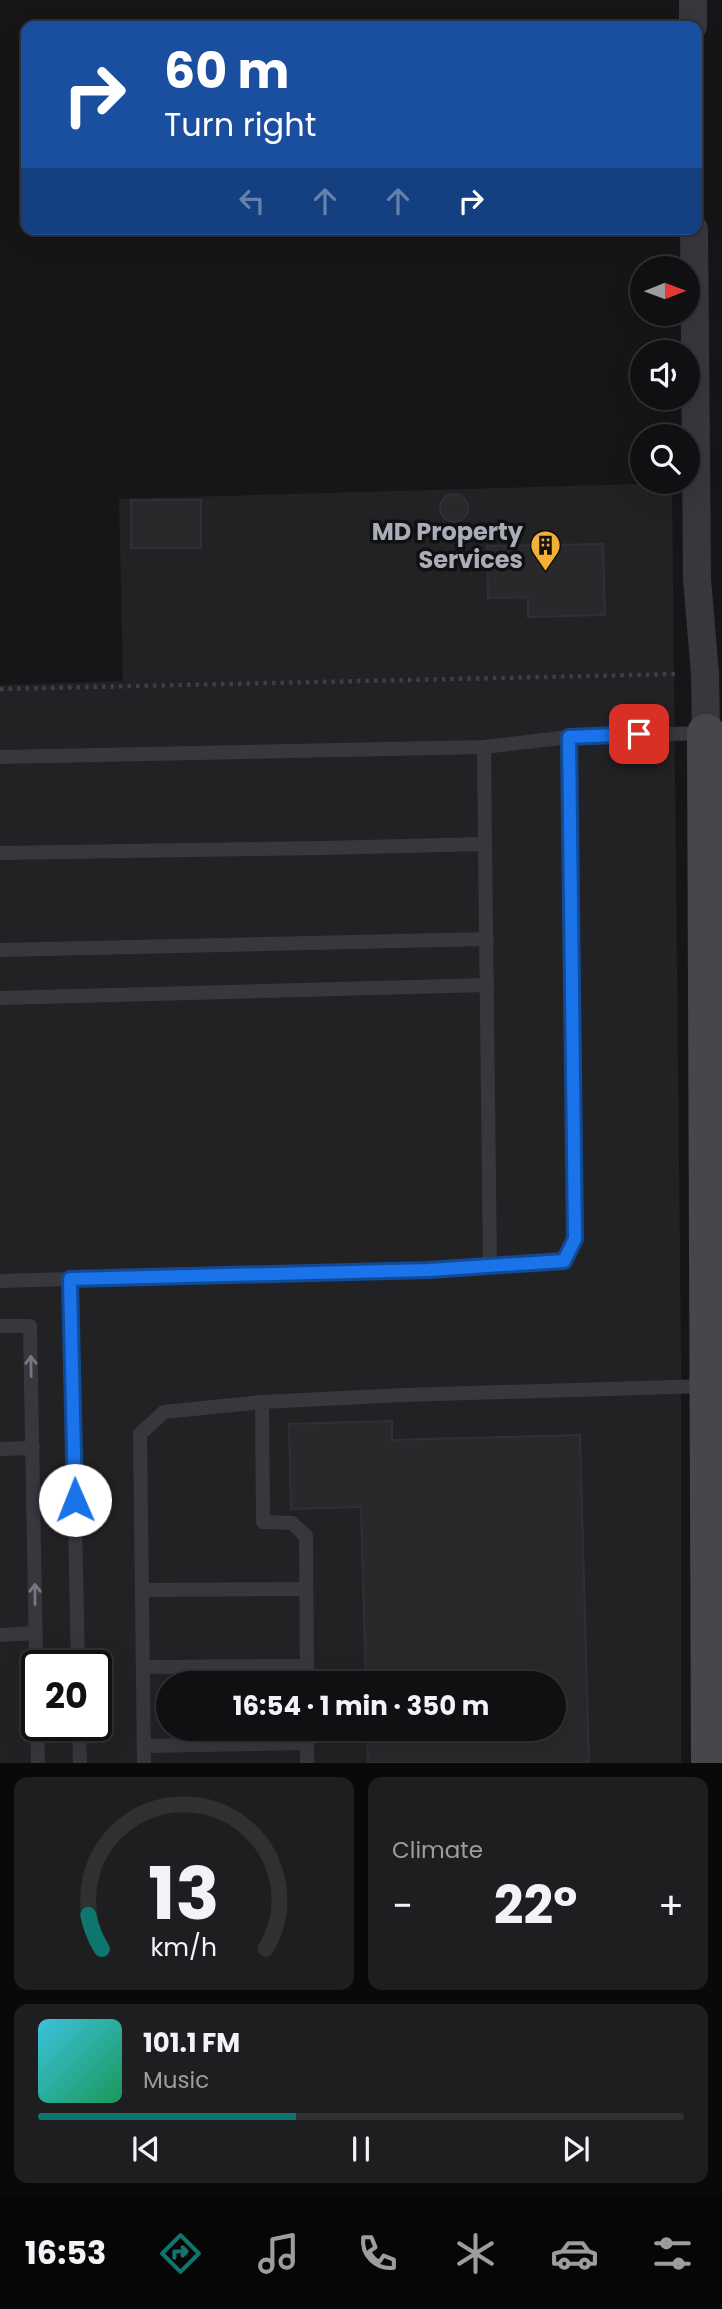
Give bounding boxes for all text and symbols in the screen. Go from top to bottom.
text: 60 m [164,37,289,105]
icon: right [49,49,140,140]
text: Turn right [164,102,316,147]
icon: left [233,182,271,220]
icon: ahead [306,182,344,220]
icon: ahead [379,182,417,220]
icon: right [452,182,490,220]
north arrow [630,256,700,326]
map controls [630,256,700,494]
button: sound [630,340,700,410]
button: search [630,424,700,494]
place label: MD Property Services [372,515,524,576]
building icon: MD Property Services [529,528,563,572]
pin [609,704,669,764]
icon: arrive [620,715,658,753]
one-way arrow [24,1355,38,1378]
position arrow [38,1463,112,1537]
one-way arrow [28,1582,41,1605]
speed limit sign: 20 [21,1650,112,1741]
text: 16:54 · 1 min · 350 m [233,1688,489,1724]
text: Climate [392,1834,483,1866]
text: 13 [148,1844,220,1945]
text: 22° [494,1869,577,1942]
text: − [392,1879,413,1932]
text: + [658,1879,684,1932]
text: km/h [151,1930,217,1965]
text: 101.1 FM [143,2025,240,2061]
text: Music [143,2064,209,2096]
icon: previous [127,2130,165,2168]
icon: pause [342,2130,380,2168]
icon: next [557,2130,595,2168]
icon: directions [156,2229,205,2278]
icon: music [254,2229,303,2278]
icon: phone [353,2229,402,2278]
icon: climate [451,2229,500,2278]
icon: car [550,2229,599,2278]
icon: filters [648,2229,697,2278]
text: 16:53 [25,2230,106,2275]

